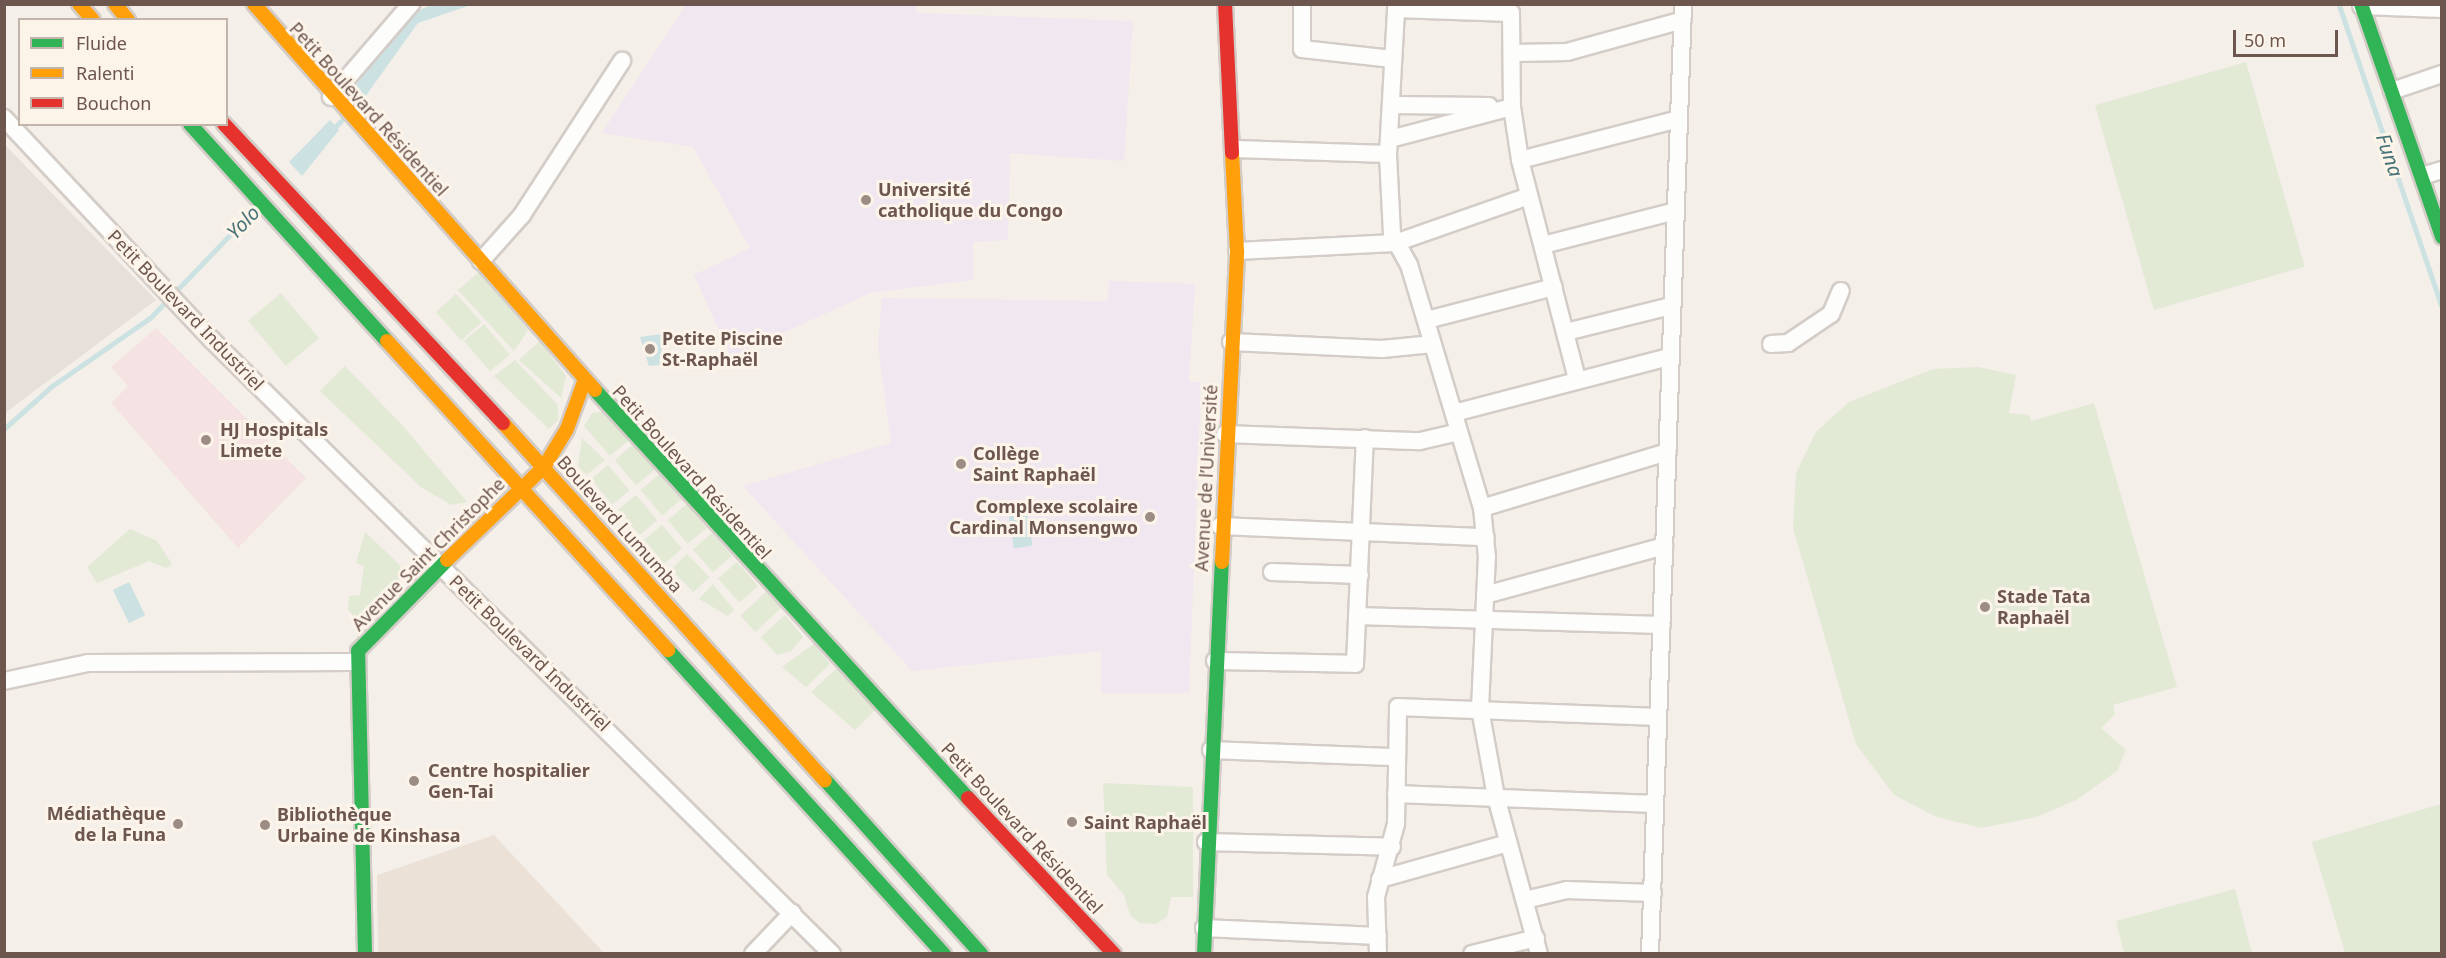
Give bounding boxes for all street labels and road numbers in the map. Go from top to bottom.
street label: Petit Boulevard Résidentiel [285,18,453,200]
street label: Petit Boulevard Industriel [104,225,268,395]
street label: Petit Boulevard Résidentiel [608,381,776,563]
street label: Avenue de l’Université [1190,384,1222,572]
street label: Boulevard Lumumba [553,451,687,597]
street label: Avenue Saint Christophe [347,473,509,635]
street label: Petit Boulevard Industriel [445,571,615,735]
street label: Petit Boulevard Résidentiel [937,738,1107,918]

